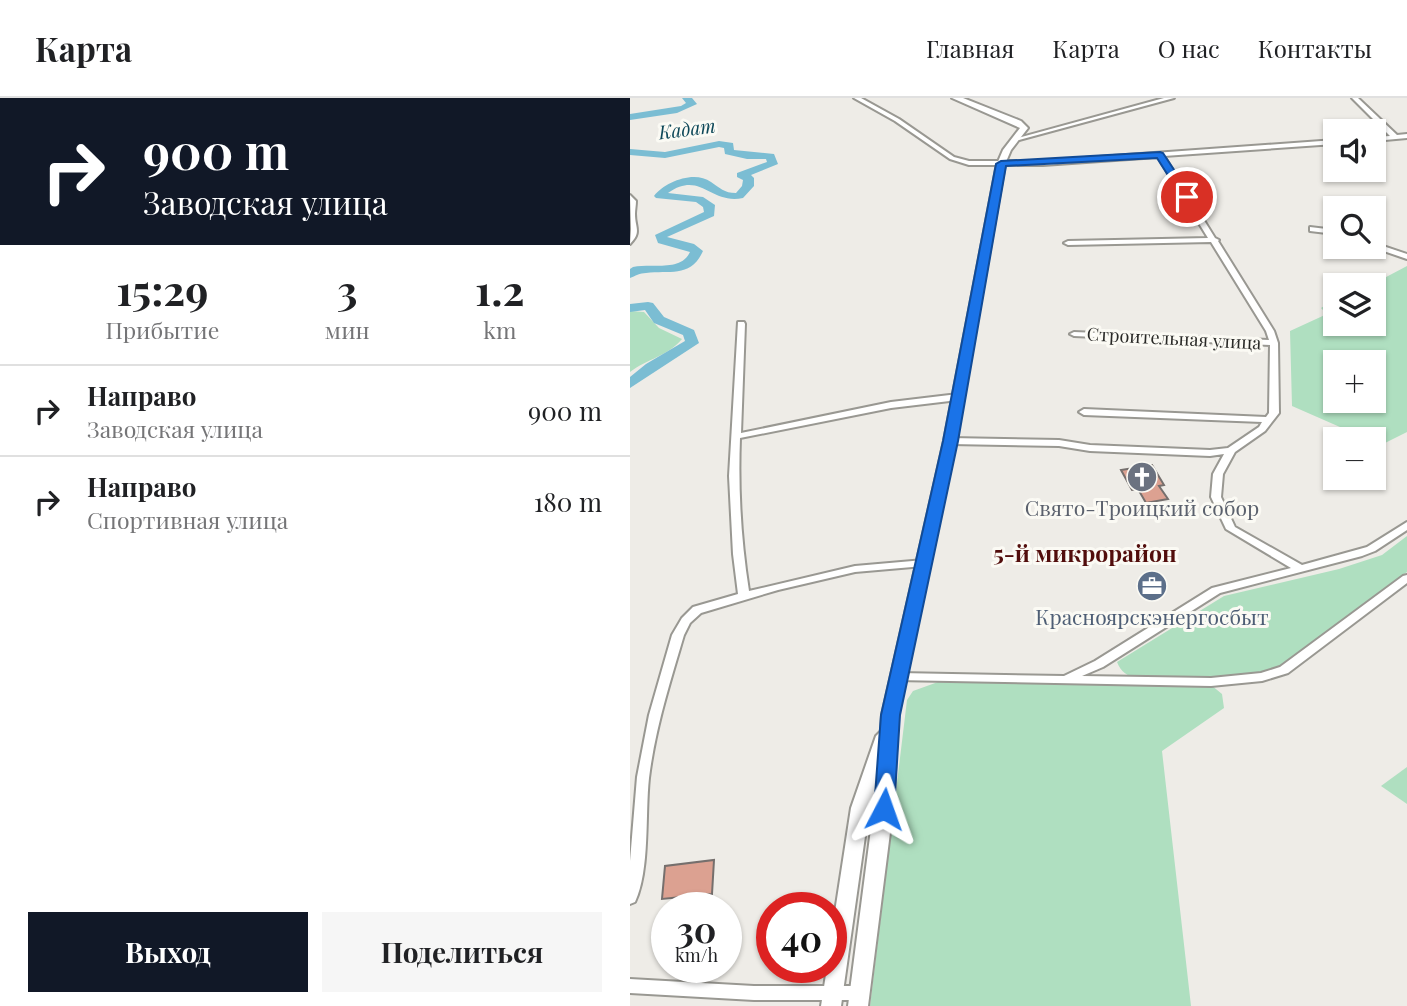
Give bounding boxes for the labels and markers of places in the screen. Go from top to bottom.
pin [1157,167,1217,227]
church icon: Свято-Троицкий собор [1125,460,1159,494]
place label: Свято-Троицкий собор [1025,493,1259,521]
office icon: Красноярскэнергосбыт [1135,569,1169,603]
place label: Красноярскэнергосбыт [1035,602,1269,630]

